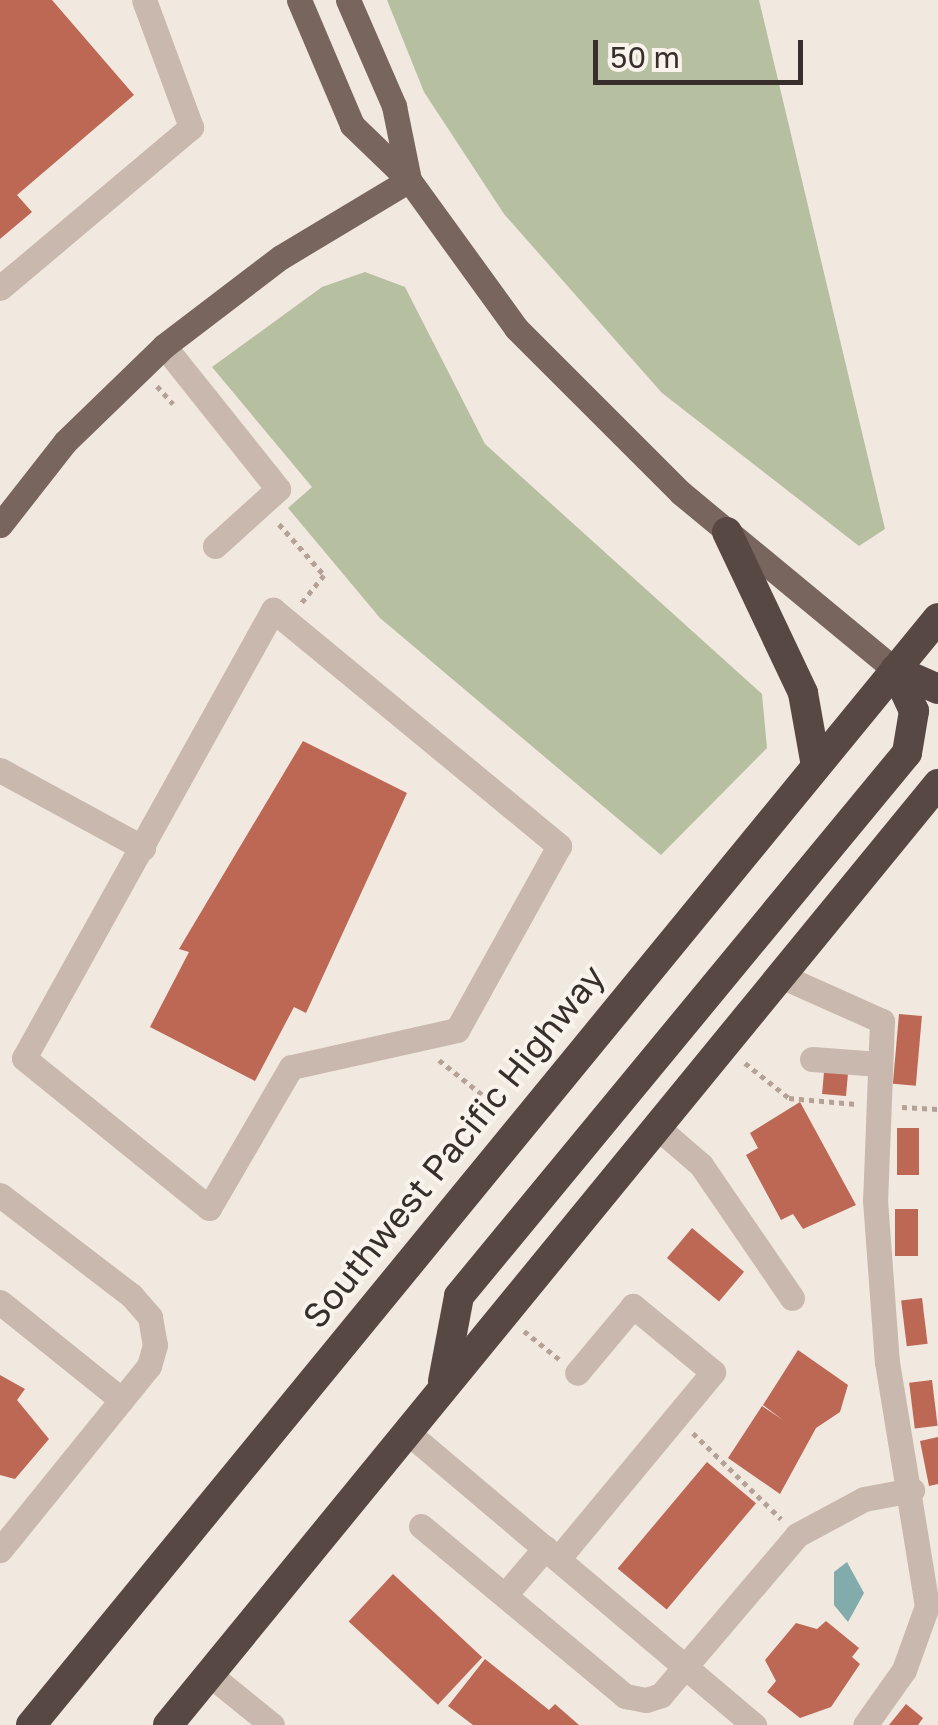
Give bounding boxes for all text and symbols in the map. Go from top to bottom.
scale bar [598,20,808,82]
text: 50 m [610,39,680,75]
street label: Southwest Pacific Highway [293,956,613,1336]

